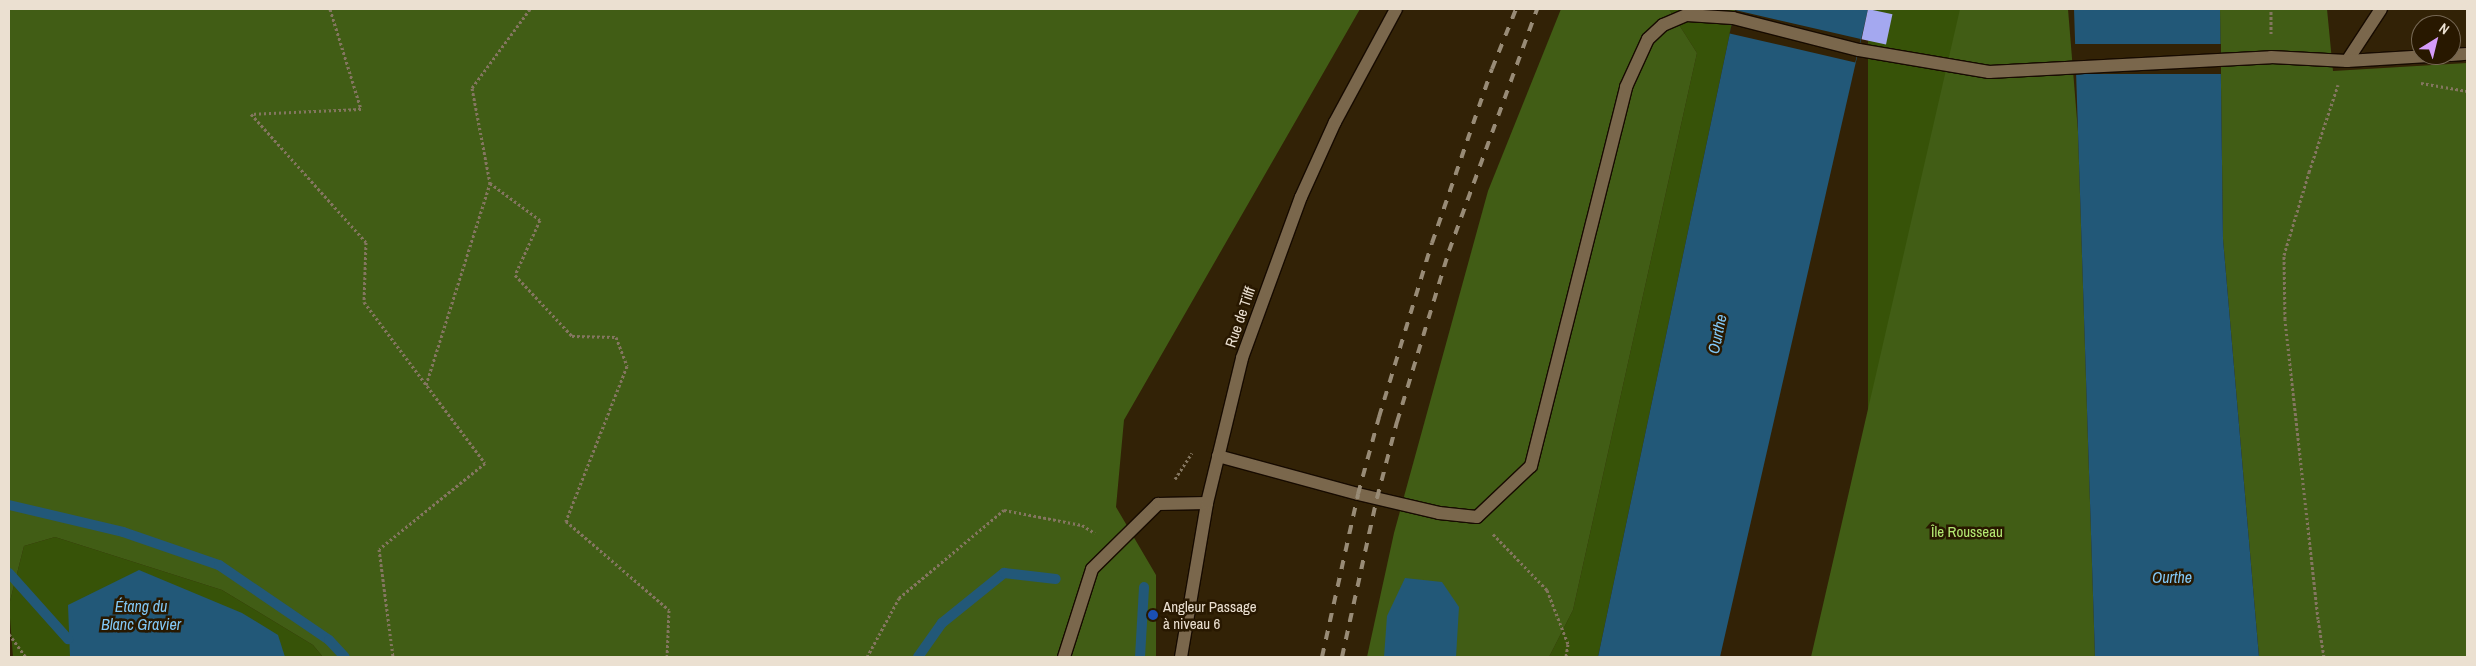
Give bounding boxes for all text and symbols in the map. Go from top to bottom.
north arrow [2411,15,2461,65]
text: N [2436,19,2453,38]
street label: Rue de Tilff [1221,284,1259,350]
water label: Ourthe [1703,312,1731,356]
park label: Île Rousseau [1931,523,2003,541]
water label: Ourthe [2152,567,2192,587]
water label: Étang du Blanc Gravier [101,596,181,634]
place label: Angleur Passage à niveau 6 [1163,597,1257,632]
marker: Angleur Passage à niveau 6 [1147,609,1159,621]

